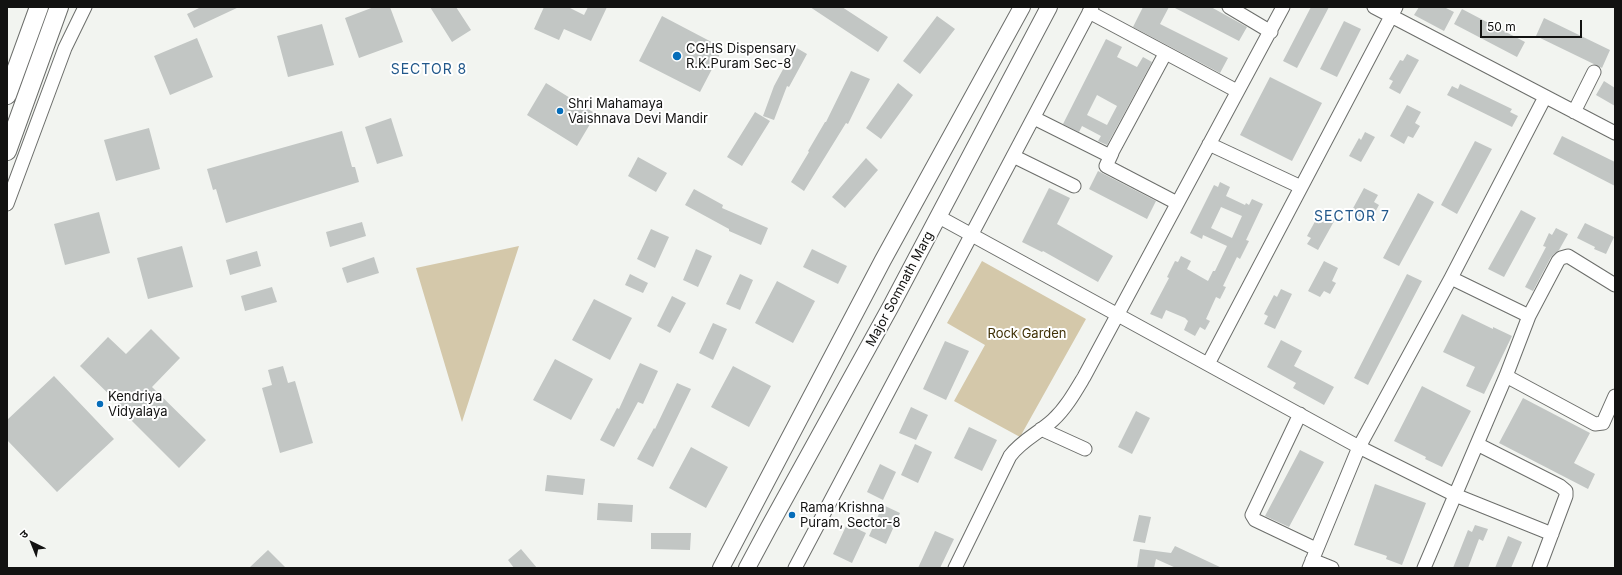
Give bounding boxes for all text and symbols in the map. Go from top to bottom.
scale bar [1482,12,1584,38]
text: 50 m [1487,19,1516,34]
place label: CGHS Dispensary R.K.Puram Sec-8 [686,41,796,72]
marker: CGHS Dispensary R.K.Puram Sec-8 [671,50,683,62]
district label: SECTOR 8 [391,62,467,78]
place label: Shri Mahamaya Vaishnava Devi Mandir [568,96,708,127]
marker: Shri Mahamaya Vaishnava Devi Mandir [555,106,565,116]
district label: SECTOR 7 [1314,209,1390,225]
street label: Major Somnath Marg [863,229,937,349]
park label: Rock Garden [987,326,1067,342]
place label: Kendriya Vidyalaya [108,389,167,420]
marker: Kendriya Vidyalaya [95,399,105,409]
place label: Rama Krishna Puram, Sector-8 [800,500,901,531]
marker: Rama Krishna Puram, Sector-8 [787,510,797,520]
north arrow [12,523,52,563]
text: उ [17,527,31,542]

